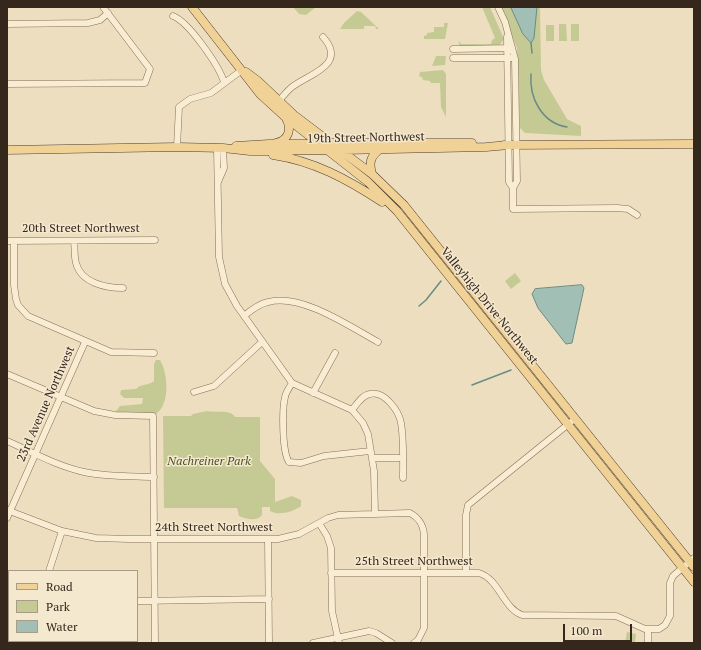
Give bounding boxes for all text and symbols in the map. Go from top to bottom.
street label: 19th Street Northwest [307,130,425,146]
street label: 20th Street Northwest [22,222,140,236]
street label: Valleyhigh Drive Northwest [437,244,541,368]
street label: 23rd Avenue Northwest [14,344,78,464]
park label: Nachreiner Park [167,455,251,469]
street label: 24th Street Northwest [155,521,273,535]
street label: 25th Street Northwest [355,555,473,569]
legend [8,570,138,642]
text: Road [46,579,73,594]
text: Park [46,599,70,614]
scale bar [565,616,634,642]
text: Water [46,619,78,634]
text: 100 m [570,623,602,638]

